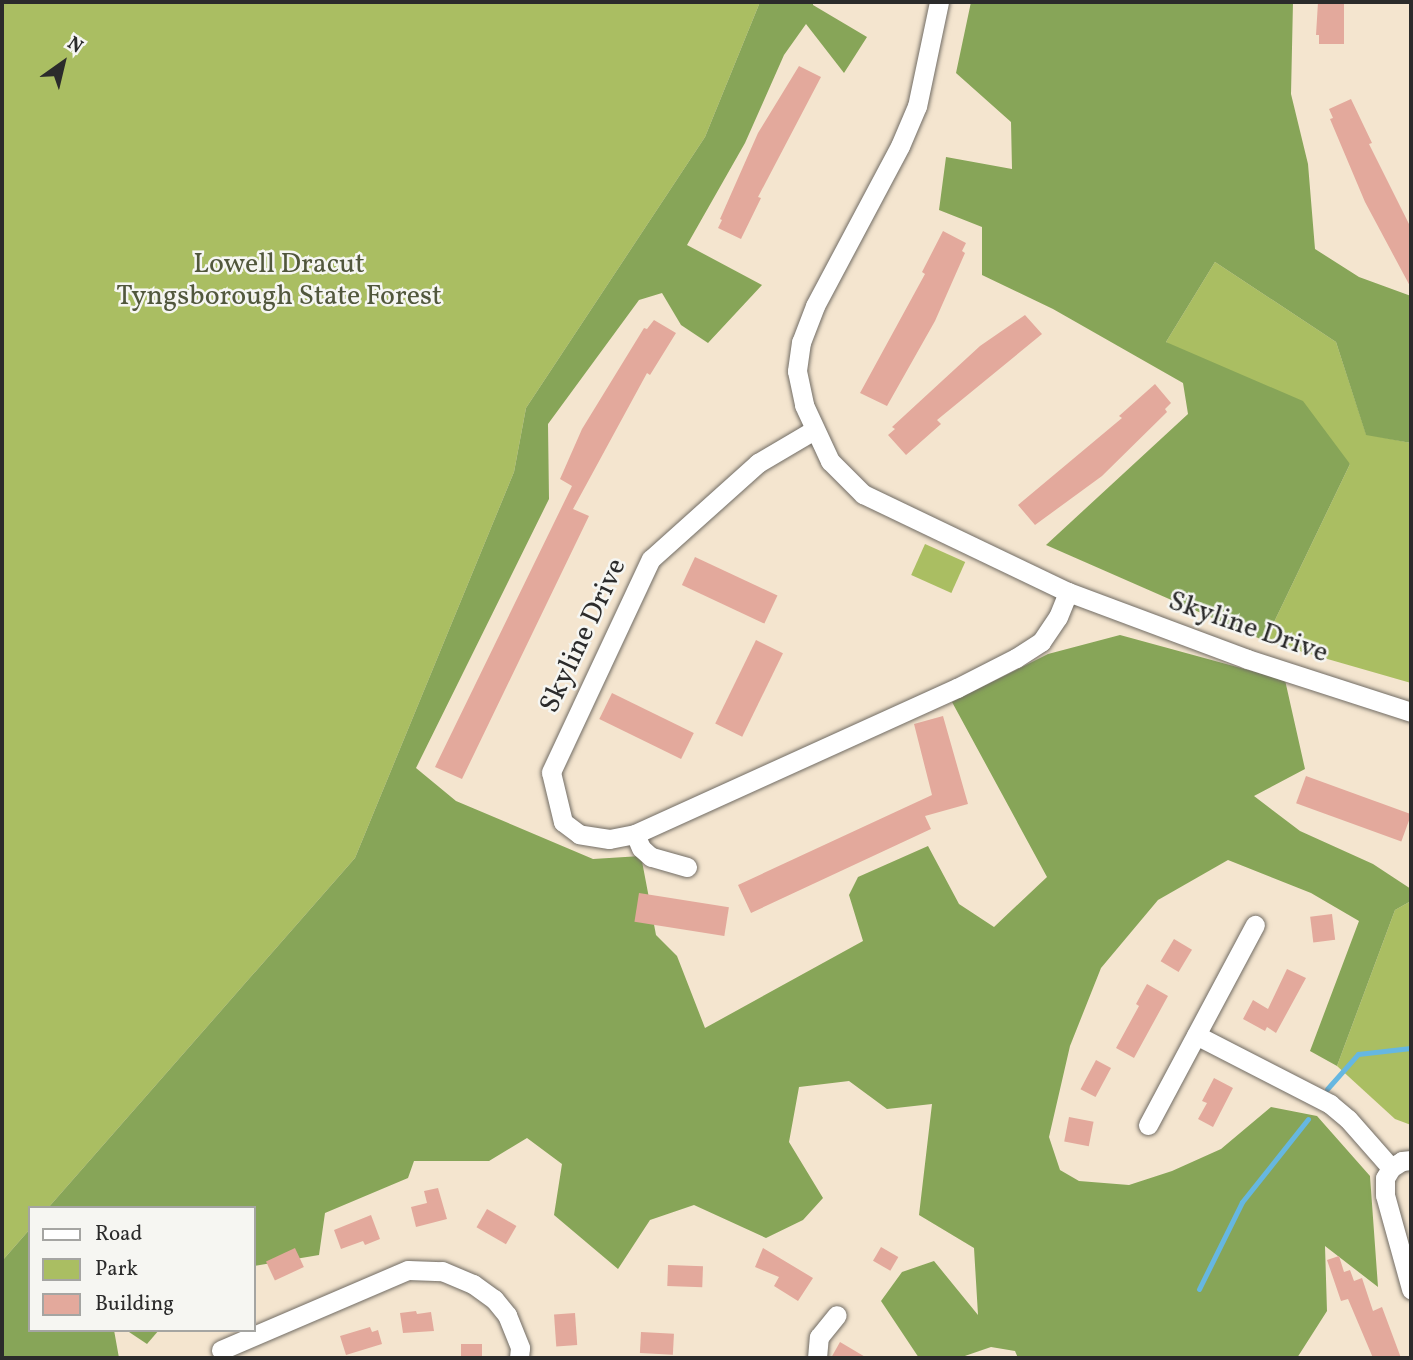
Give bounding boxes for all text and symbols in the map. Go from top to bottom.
north arrow [28,28,98,98]
text: N [62,31,88,60]
park label: Lowell Dracut Tyngsborough State Forest [116,248,442,314]
street label: Skyline Drive [534,553,634,719]
street label: Skyline Drive [1164,585,1332,671]
legend [28,1206,256,1332]
text: Road [95,1220,142,1249]
text: Park [95,1255,138,1284]
text: Building [95,1290,174,1319]

